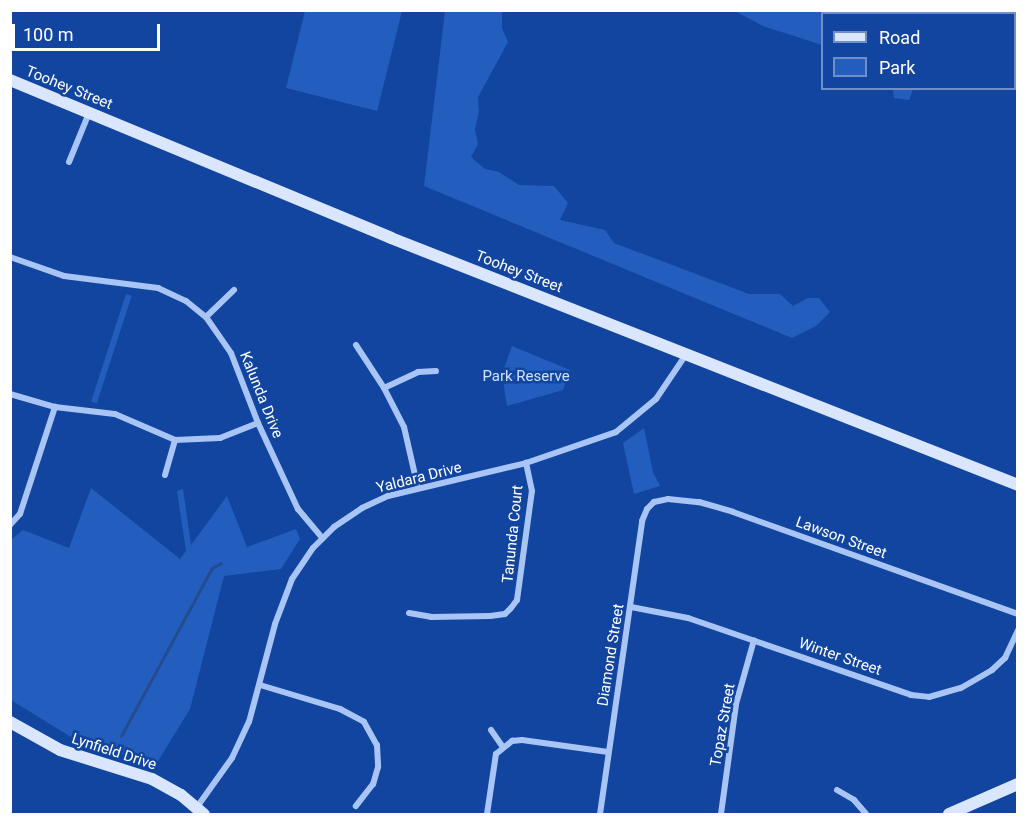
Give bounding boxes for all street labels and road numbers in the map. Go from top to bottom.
street label: Toohey Street [23,62,115,114]
street label: Toohey Street [473,247,565,297]
street label: Kalunda Drive [235,349,287,441]
street label: Yaldara Drive [374,459,464,497]
street label: Tanunda Court [499,484,527,584]
street label: Lawson Street [793,513,889,563]
street label: Diamond Street [594,603,628,707]
street label: Winter Street [796,634,884,680]
street label: Topaz Street [707,682,739,768]
street label: Lynfield Drive [69,730,159,774]

